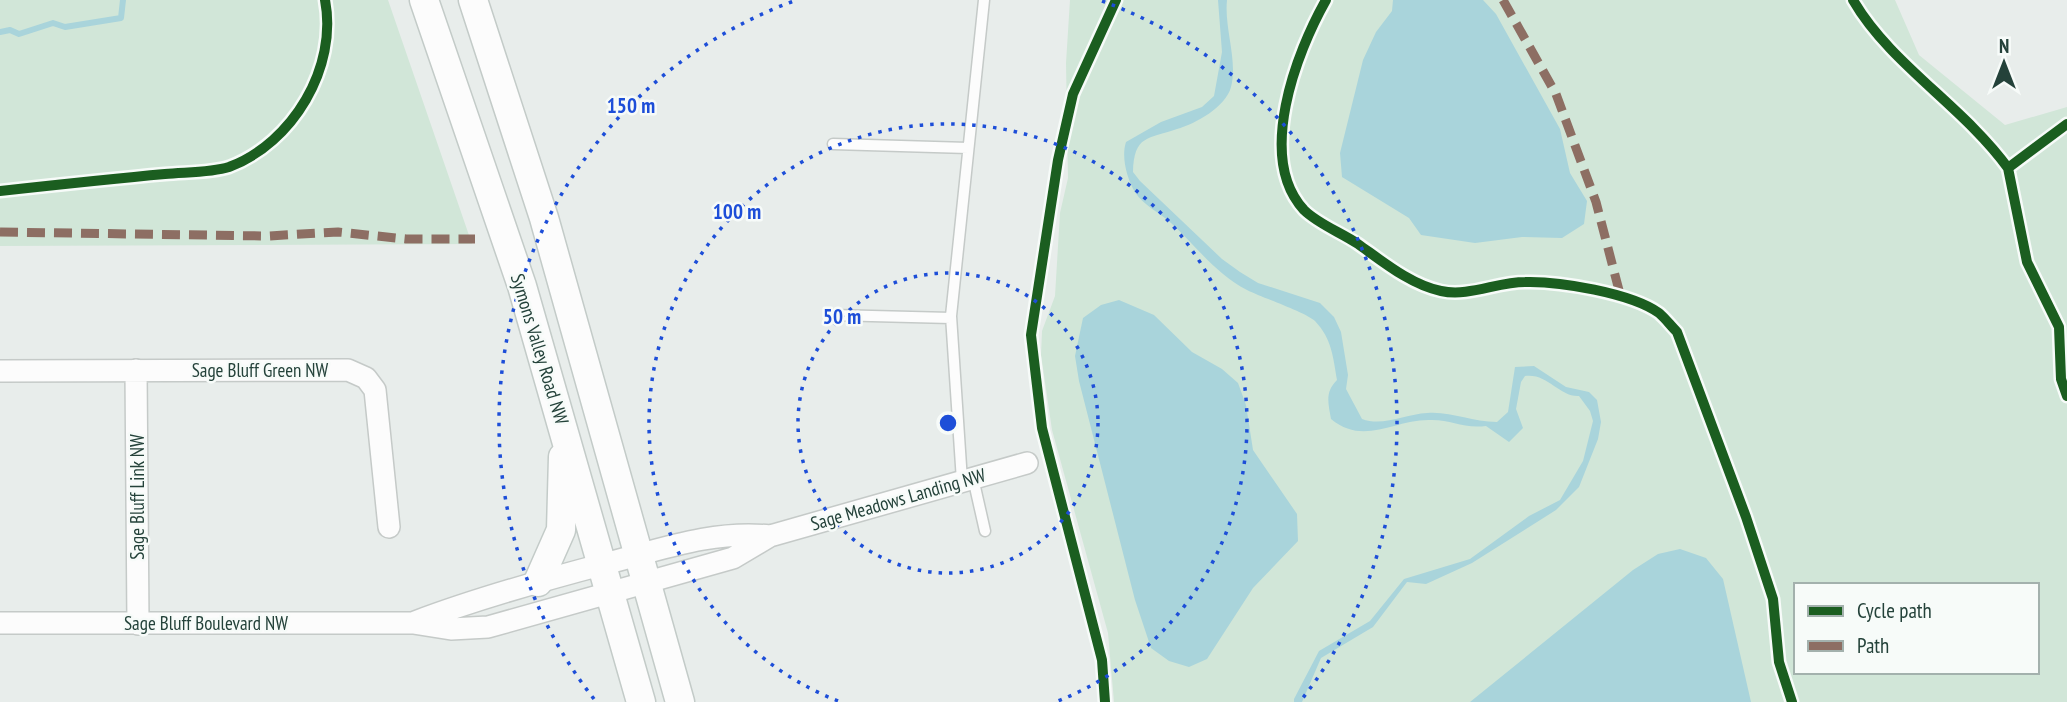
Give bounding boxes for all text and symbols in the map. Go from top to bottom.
north arrow [1969,28,2039,98]
text: N [1999,34,2009,58]
text: 150 m [607,92,655,119]
text: 100 m [713,198,761,225]
street label: Symons Valley Road NW [506,271,574,427]
text: 50 m [823,303,861,330]
street label: Sage Bluff Green NW [192,358,329,382]
centre of rings [936,411,960,435]
street label: Sage Bluff Link NW [125,434,149,560]
street label: Sage Meadows Landing NW [808,462,988,535]
legend [1794,583,2039,674]
text: Cycle path [1857,597,1932,624]
street label: Sage Bluff Boulevard NW [124,611,288,635]
text: Path [1857,632,1889,659]

